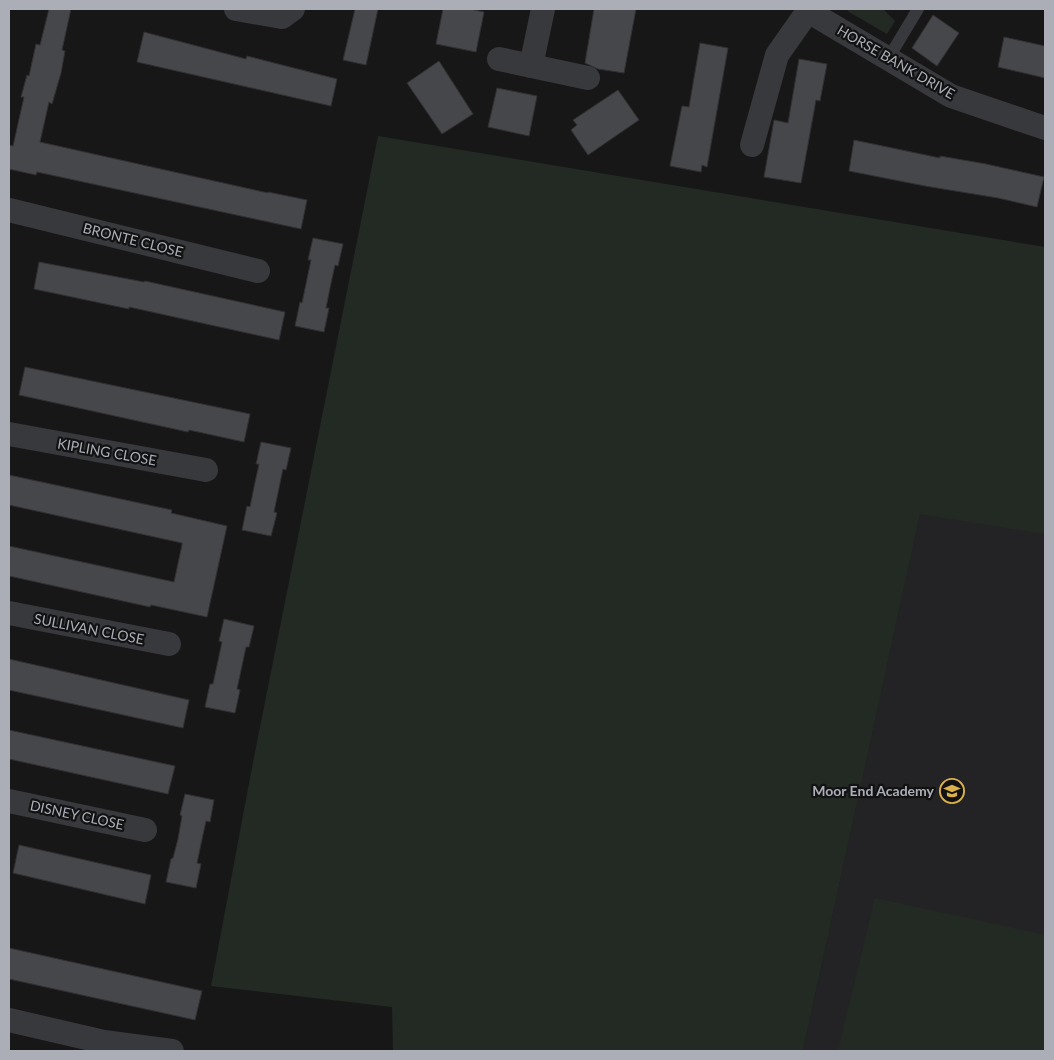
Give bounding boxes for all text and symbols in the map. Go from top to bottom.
street label: HORSE BANK DRIVE [835,21,958,102]
street label: BRONTE CLOSE [81,219,185,260]
street label: KIPLING CLOSE [56,434,158,469]
street label: SULLIVAN CLOSE [33,610,146,648]
school or university icon: Moor End Academy [939,778,965,804]
place label: Moor End Academy [812,782,935,799]
street label: DISNEY CLOSE [29,796,126,833]

